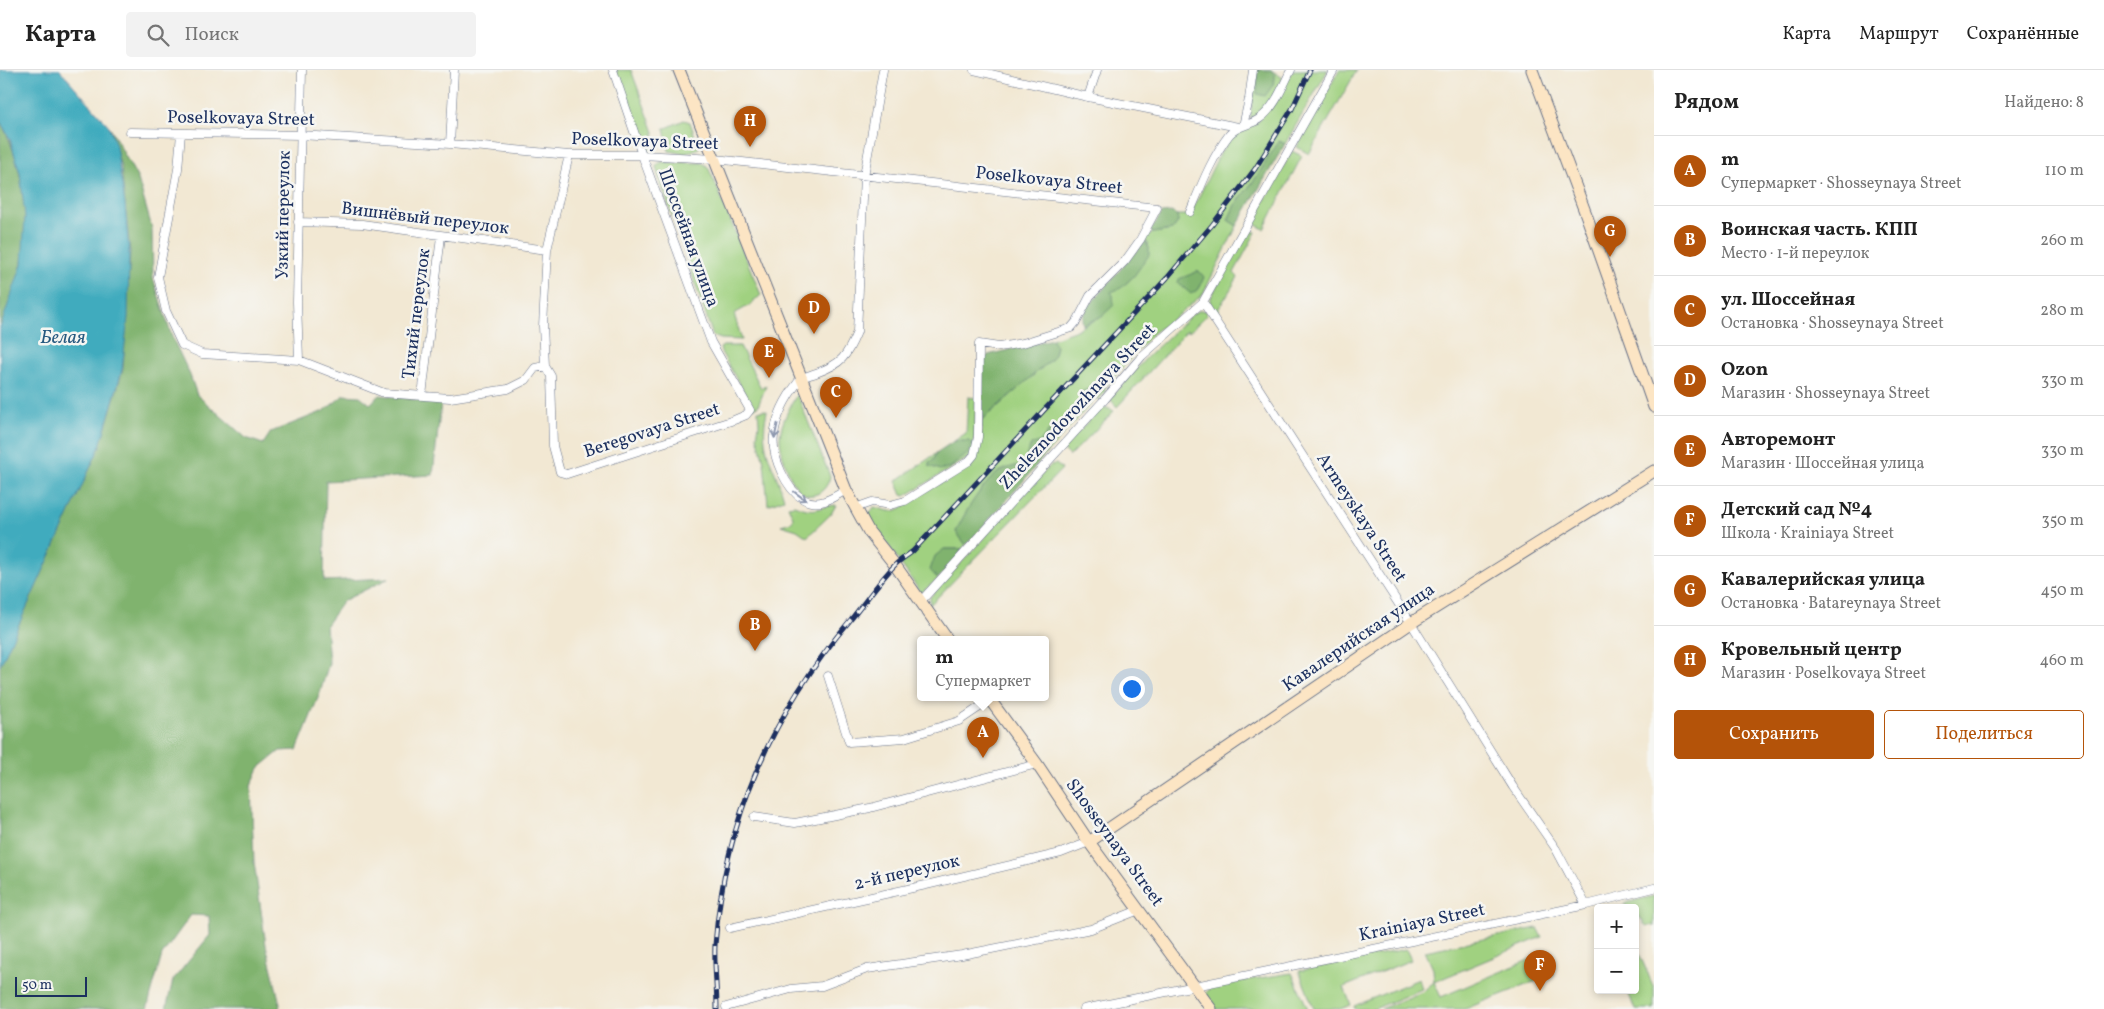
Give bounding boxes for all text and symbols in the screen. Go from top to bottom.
search box [126,12,476,57]
text: Карта [25,18,96,52]
icon: search [144,21,172,49]
text: Поиск [184,22,239,48]
text: Карта [1782,22,1831,47]
text: Маршрут [1859,22,1939,47]
text: Сохранённые [1967,22,2079,47]
text: Рядом [1674,88,1739,117]
text: Найдено: 8 [2004,92,2084,114]
street label: Poselkovaya Street [167,105,315,133]
pin: H [734,106,766,147]
street label: Poselkovaya Street [571,127,719,157]
text: m [1721,147,1739,173]
street label: Узкий переулок [270,150,298,280]
text: A [1684,160,1696,182]
text: 110 m [2045,160,2084,182]
street label: Poselkovaya Street [974,161,1124,201]
street label: Шоссейная улица [651,165,725,311]
text: Супермаркет · Shosseynaya Street [1721,173,1962,195]
street label: Вишнёвый переулок [340,196,511,242]
pin: G [1594,216,1626,257]
text: Воинская часть. КПП [1721,217,1918,243]
text: B [1685,230,1695,252]
text: 260 m [2040,230,2084,252]
text: Место · 1-й переулок [1721,243,1869,265]
street label: Тихий переулок [397,247,437,381]
text: ул. Шоссейная [1721,287,1855,313]
pin: D [798,293,830,334]
text: C [1685,300,1695,322]
text: 280 m [2040,300,2084,322]
text: Остановка · Shosseynaya Street [1721,313,1944,335]
street label: Zheleznodorozhnaya Street [994,318,1162,496]
water label: Белая [41,325,86,351]
pin: E [753,337,785,378]
text: Ozon [1721,357,1768,383]
text: D [1684,370,1696,392]
text: 330 m [2041,370,2084,392]
pin: C [820,377,852,418]
text: Магазин · Shosseynaya Street [1721,383,1930,405]
street label: Beregovaya Street [581,397,723,465]
one-way arrow [771,423,780,439]
text: Авторемонт [1721,427,1835,453]
text: E [1685,440,1695,462]
text: 330 m [2041,440,2084,462]
street label: Armeyskaya Street [1310,448,1412,588]
text: Магазин · Шоссейная улица [1721,453,1924,475]
one-way arrow [793,491,807,501]
text: Детский сад №4 [1721,497,1872,523]
text: F [1685,510,1695,532]
text: 350 m [2041,510,2084,532]
text: Школа · Krainiaya Street [1721,523,1894,545]
text: Кавалерийская улица [1721,567,1925,593]
street label: Кавалерийская улица [1278,578,1440,698]
text: G [1684,580,1696,602]
text: 450 m [2041,580,2084,602]
text: Остановка · Batareynaya Street [1721,593,1941,615]
pin: B [739,610,771,651]
popup [917,636,1049,701]
text: Кровельный центр [1721,637,1902,663]
text: m [935,645,954,671]
text: H [1684,650,1696,672]
text: 460 m [2040,650,2084,672]
text: Магазин · Poselkovaya Street [1721,663,1926,685]
text: Супермаркет [935,671,1031,693]
your location [1119,676,1145,702]
button: Сохранить [1674,710,1874,759]
button: Поделиться [1884,710,2084,759]
pin: A [967,717,999,758]
street label: Shosseynaya Street [1059,774,1169,912]
street label: 2-й переулок [852,849,963,897]
street label: Krainiaya Street [1357,897,1487,949]
map controls [1594,904,1639,994]
button: + [1594,904,1639,949]
button: − [1594,949,1639,994]
pin: F [1524,950,1556,991]
scale bar [15,974,88,997]
text: 50 m [22,976,52,995]

